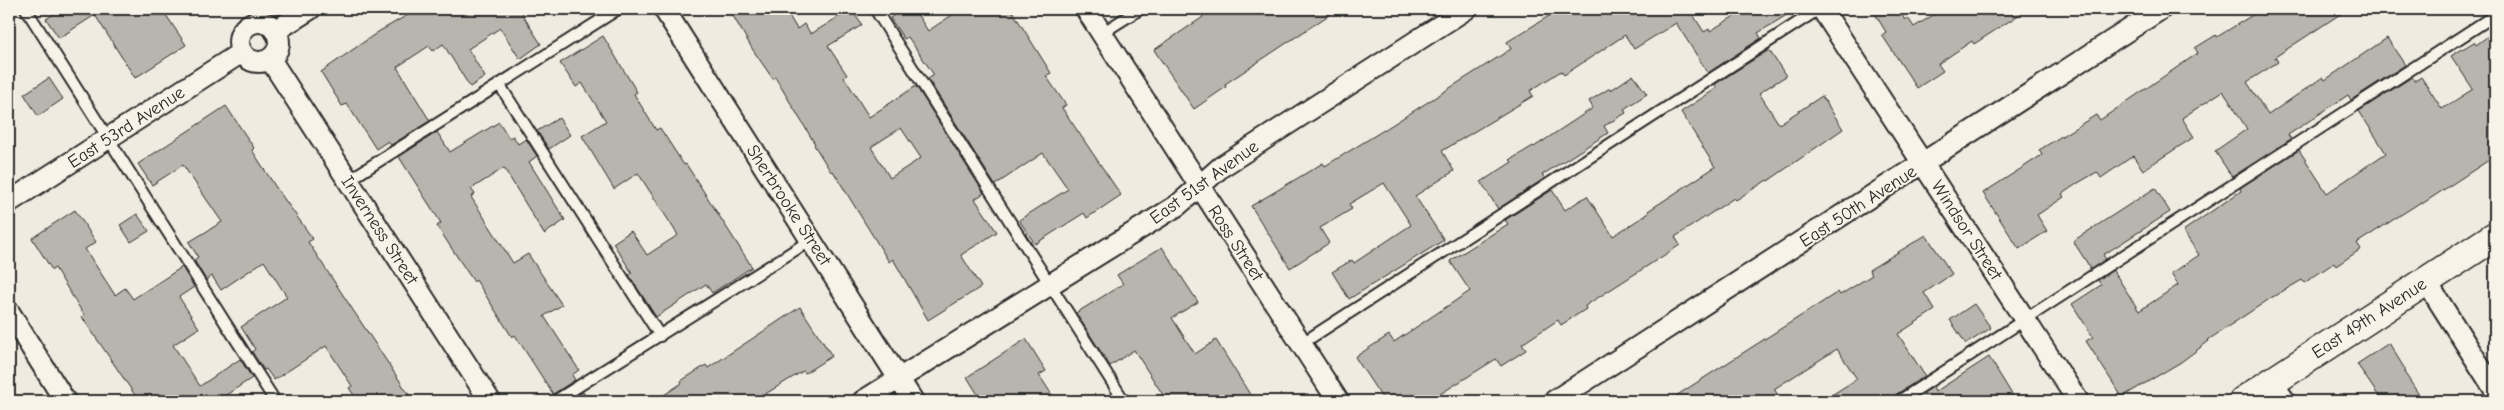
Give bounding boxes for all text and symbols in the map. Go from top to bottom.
street label: East 53rd Avenue [64,82,188,173]
street label: East 51st Avenue [1146,136,1263,229]
street label: Sherbrooke Street [742,141,836,270]
street label: East 50th Avenue [1796,161,1921,252]
street label: Inverness Street [337,172,423,289]
street label: Windsor Street [1927,177,2007,285]
street label: Ross Street [1203,202,1268,286]
street label: East 49th Avenue [2308,273,2431,363]

